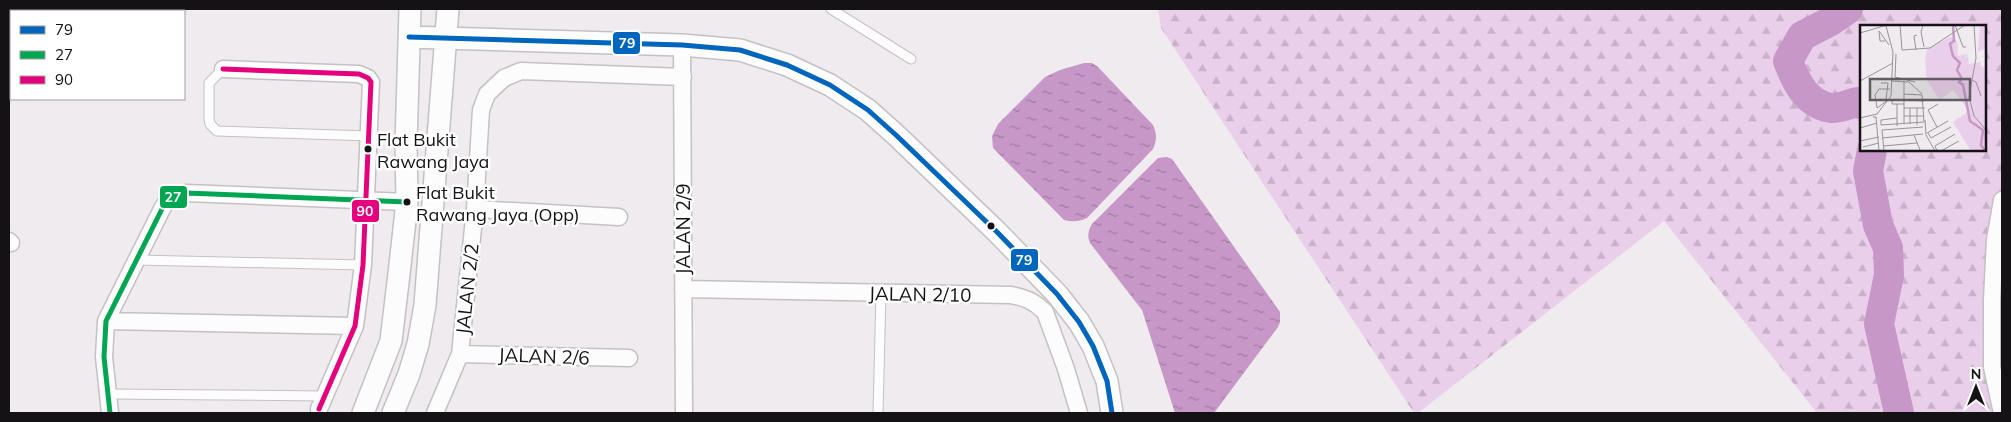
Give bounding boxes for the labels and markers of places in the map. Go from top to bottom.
place label: Flat Bukit Rawang Jaya [377,128,489,173]
marker: Flat Bukit Rawang Jaya [363,144,373,154]
place label: Flat Bukit Rawang Jaya (Opp) [416,181,580,226]
marker: Flat Bukit Rawang Jaya (Opp) [402,197,412,207]
unlabelled marker [986,221,996,231]

